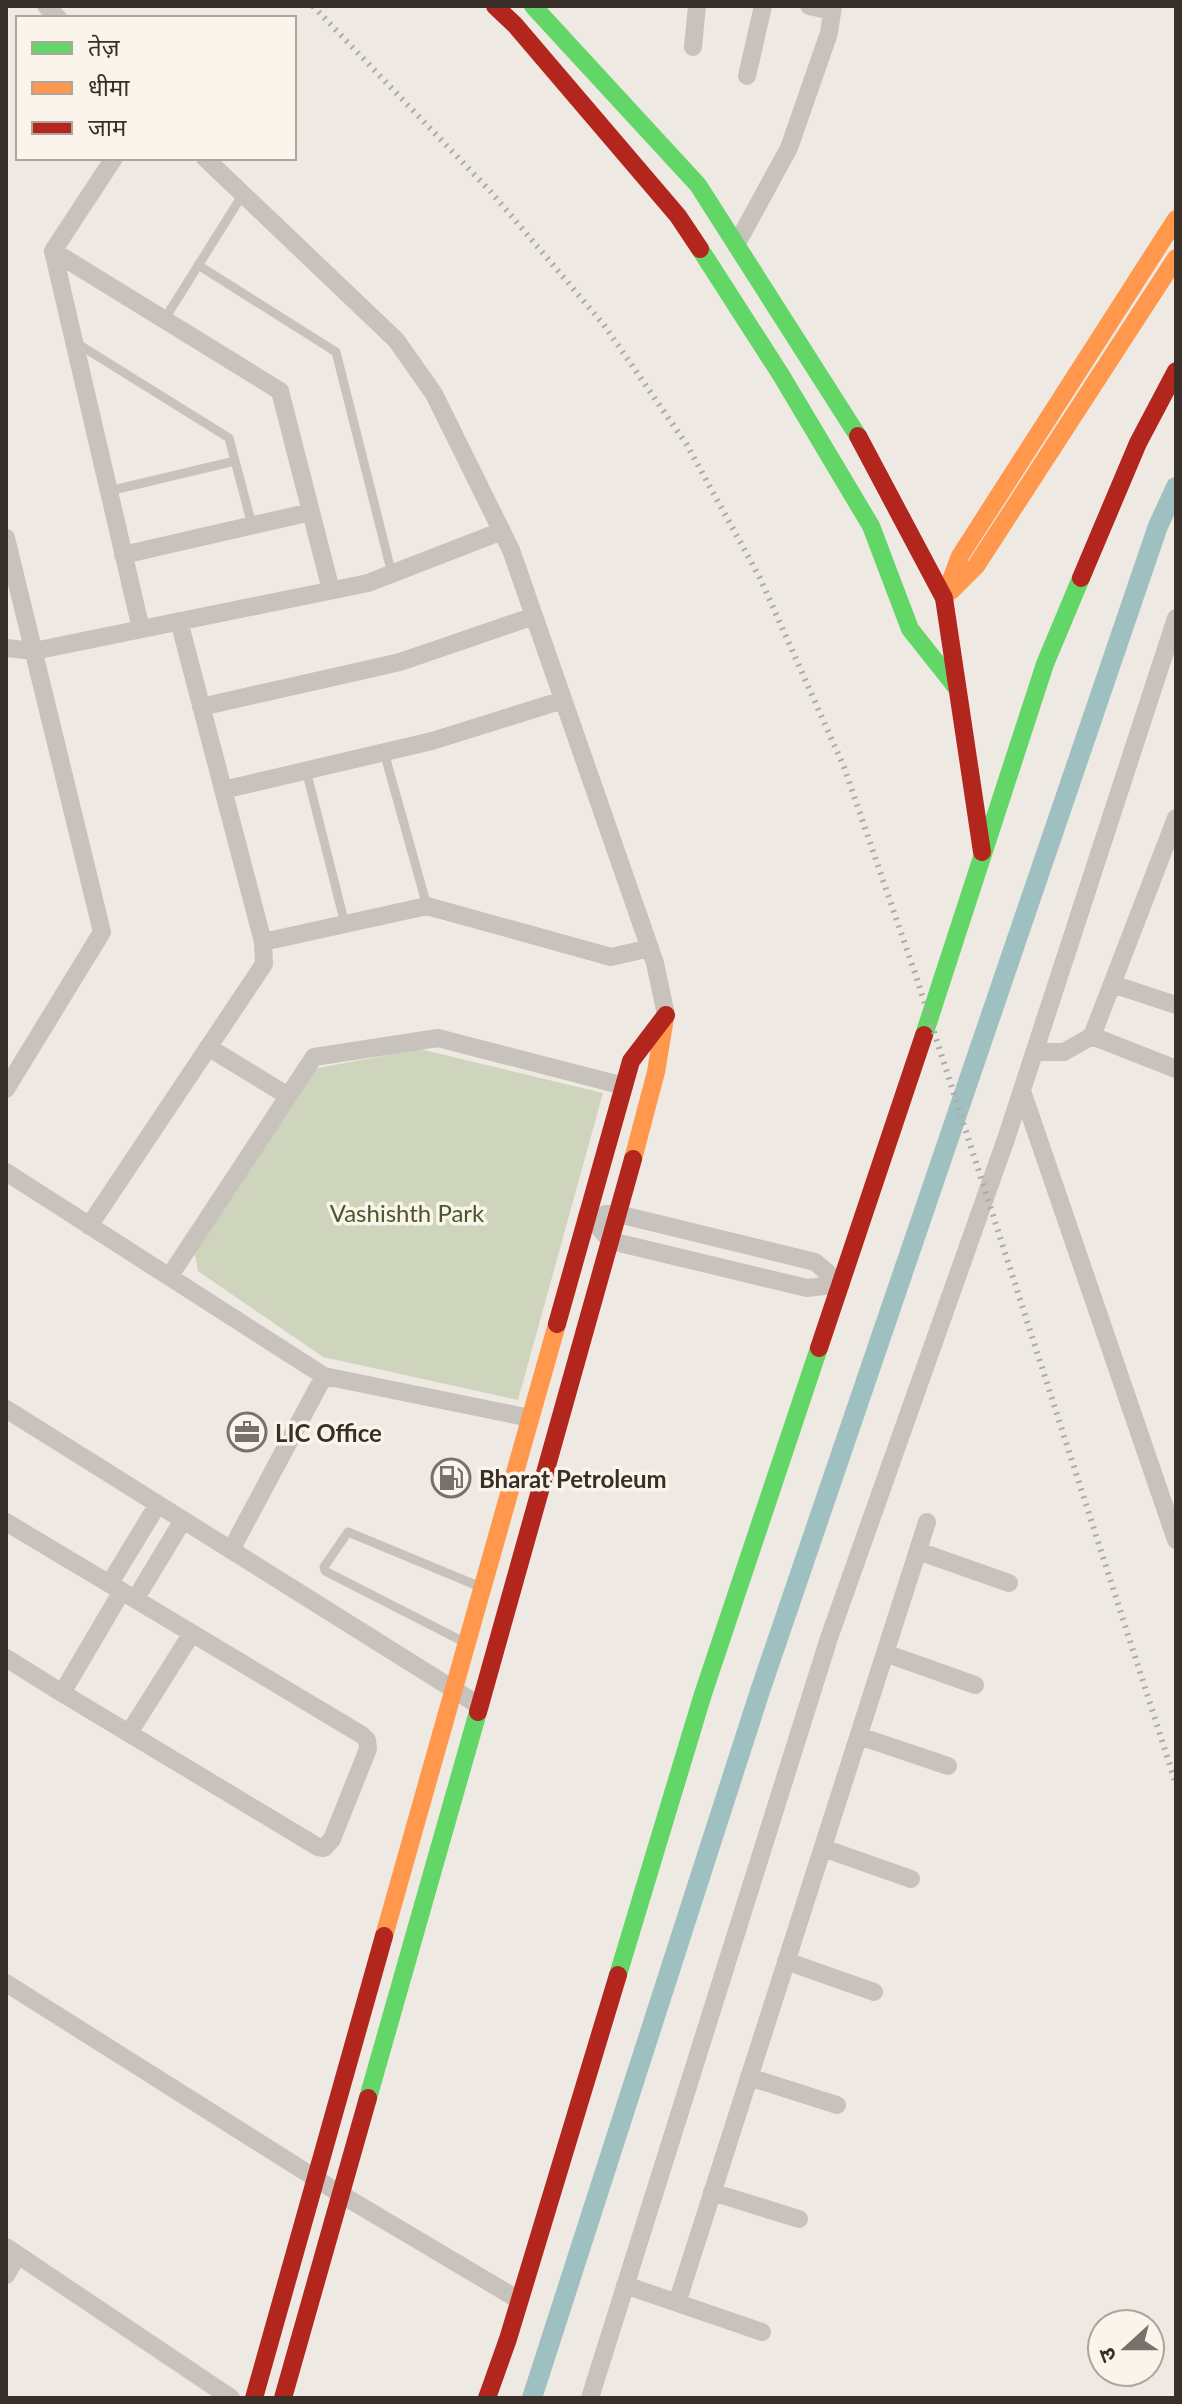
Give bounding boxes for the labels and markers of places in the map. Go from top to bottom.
office icon: LIC Office [226,1411,268,1453]
place label: LIC Office [275,1418,382,1447]
fuel station icon: Bharat Petroleum [430,1457,472,1499]
place label: Bharat Petroleum [479,1464,667,1493]

